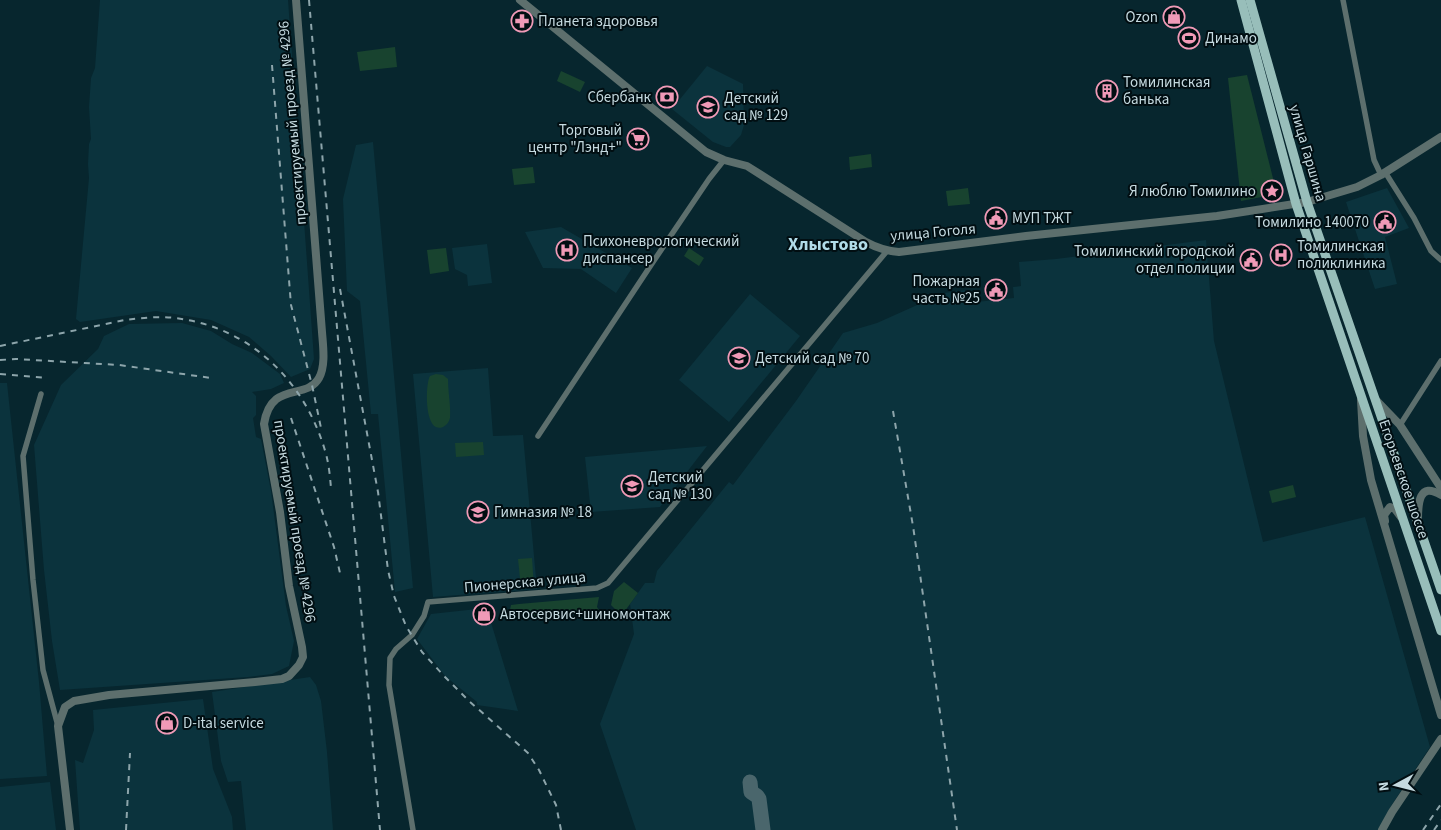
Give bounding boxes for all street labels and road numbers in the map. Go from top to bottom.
street label: проектируемый проезд № 4296 [273,20,312,226]
street label: улица Гаршина [1284,102,1331,204]
street label: улица Гоголя [889,218,977,247]
street label: Егорьевское шоссе [1373,417,1434,542]
street label: проектируемый проезд № 4296 [268,418,321,624]
street label: Пионерская улица [463,567,587,598]

